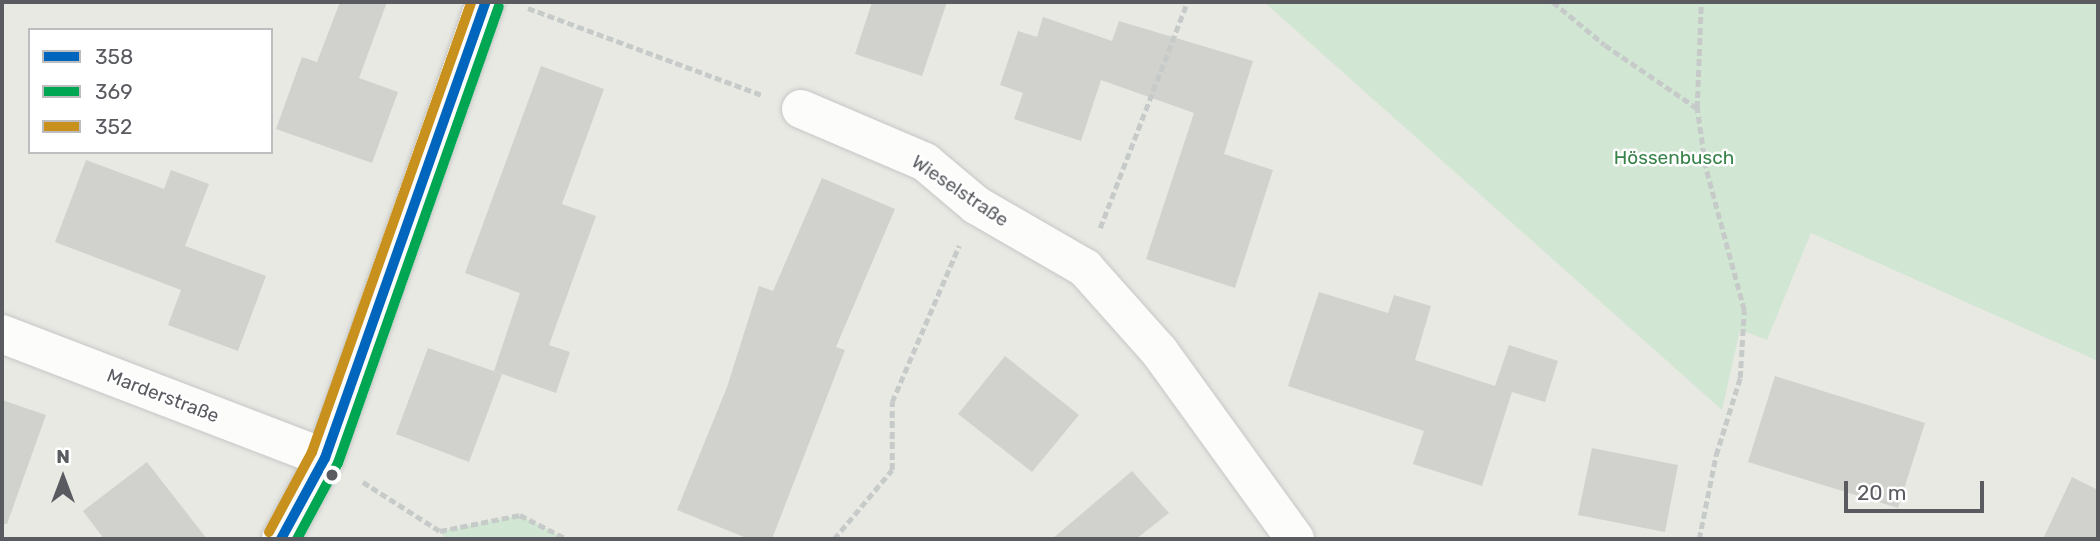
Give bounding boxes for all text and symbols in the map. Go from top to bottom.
legend [28,28,273,154]
text: 358 [95,44,133,69]
text: 369 [95,79,133,104]
text: 352 [95,114,132,139]
park label: Hössenbusch [1614,147,1734,169]
street label: Wieselstraße [907,150,1013,232]
street label: Marderstraße [104,364,222,428]
north arrow [28,443,98,513]
text: N [56,445,70,468]
unlabelled marker [325,468,339,482]
scale bar [1848,468,1988,512]
text: 20 m [1857,480,1906,505]

